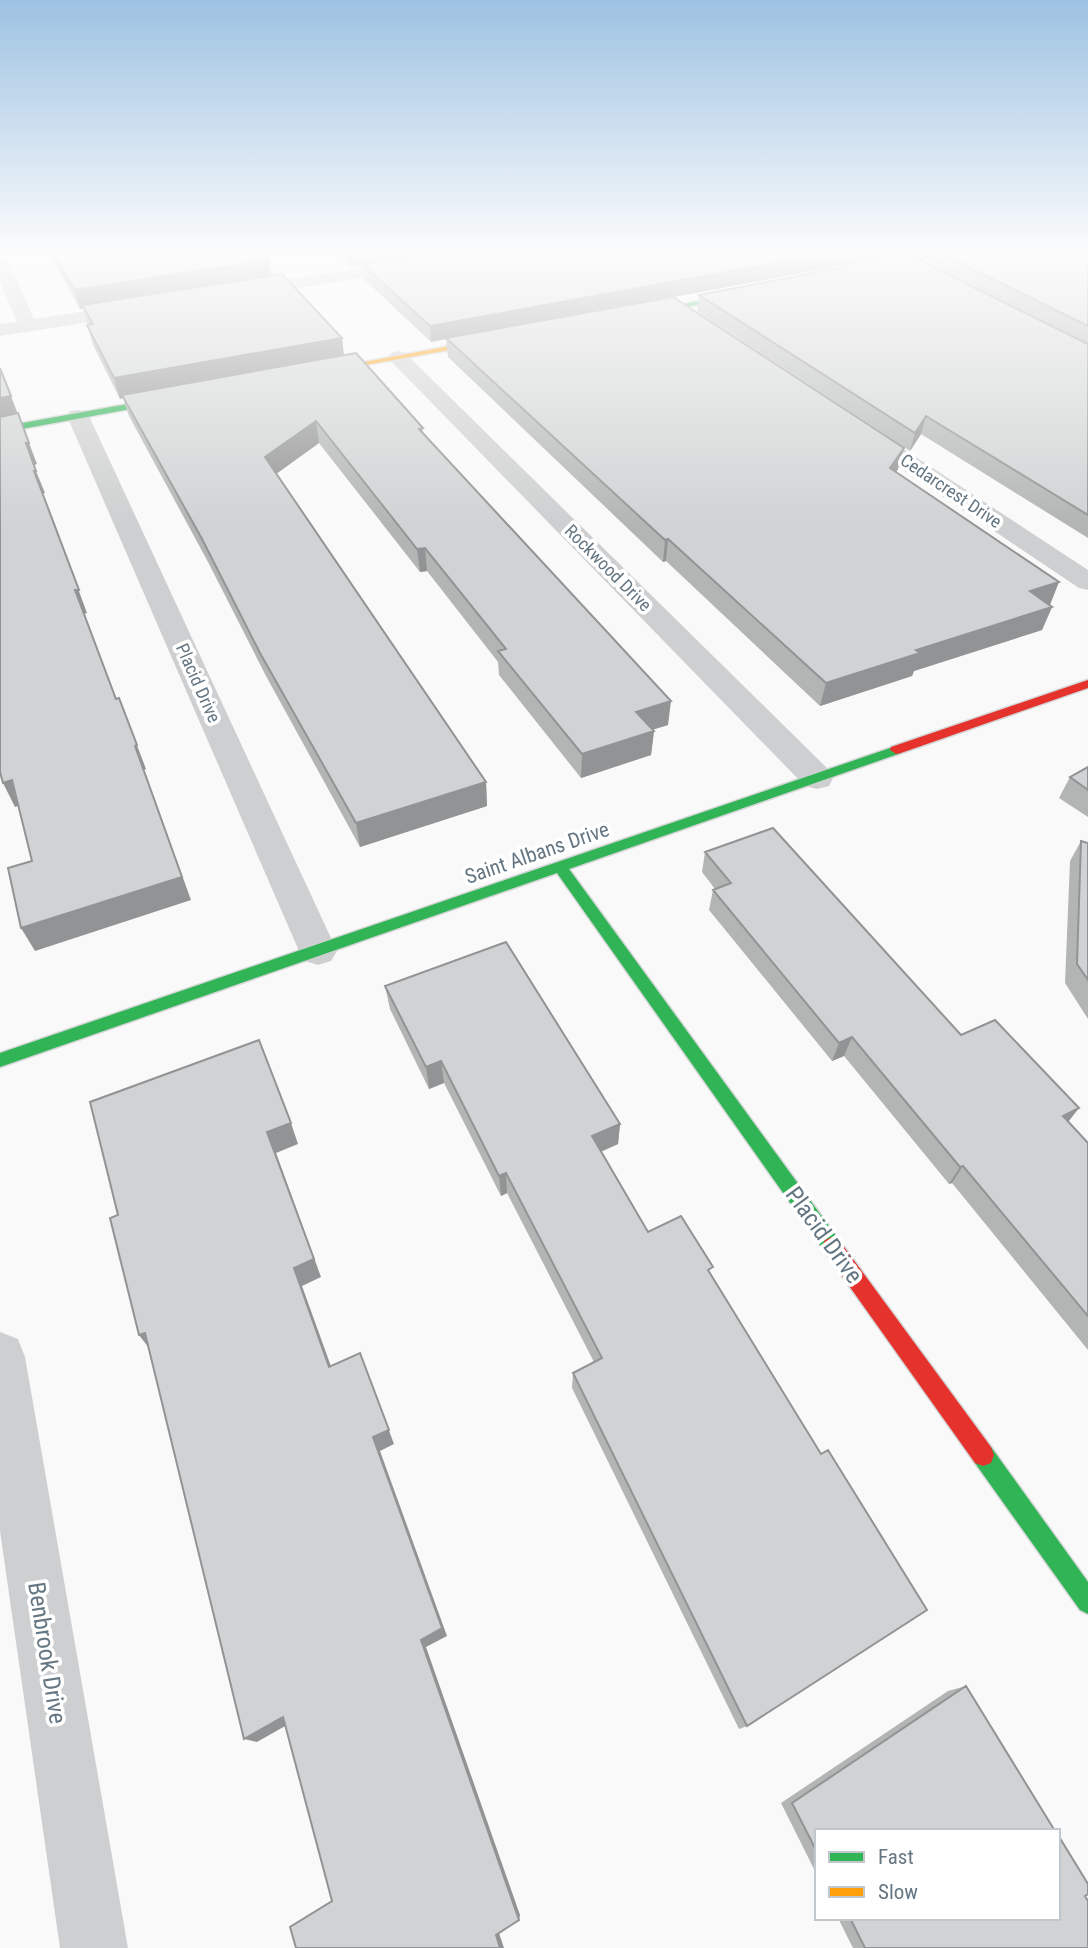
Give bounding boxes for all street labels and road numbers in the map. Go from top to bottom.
street label: Cedarcrest Drive [897,449,1006,532]
street label: Rockwood Drive [561,520,656,615]
street label: Placid Drive [172,640,225,726]
street label: Saint Albans Drive [462,817,612,889]
street label: Placid Drive [780,1181,868,1289]
street label: Benbrook Drive [22,1580,72,1726]

